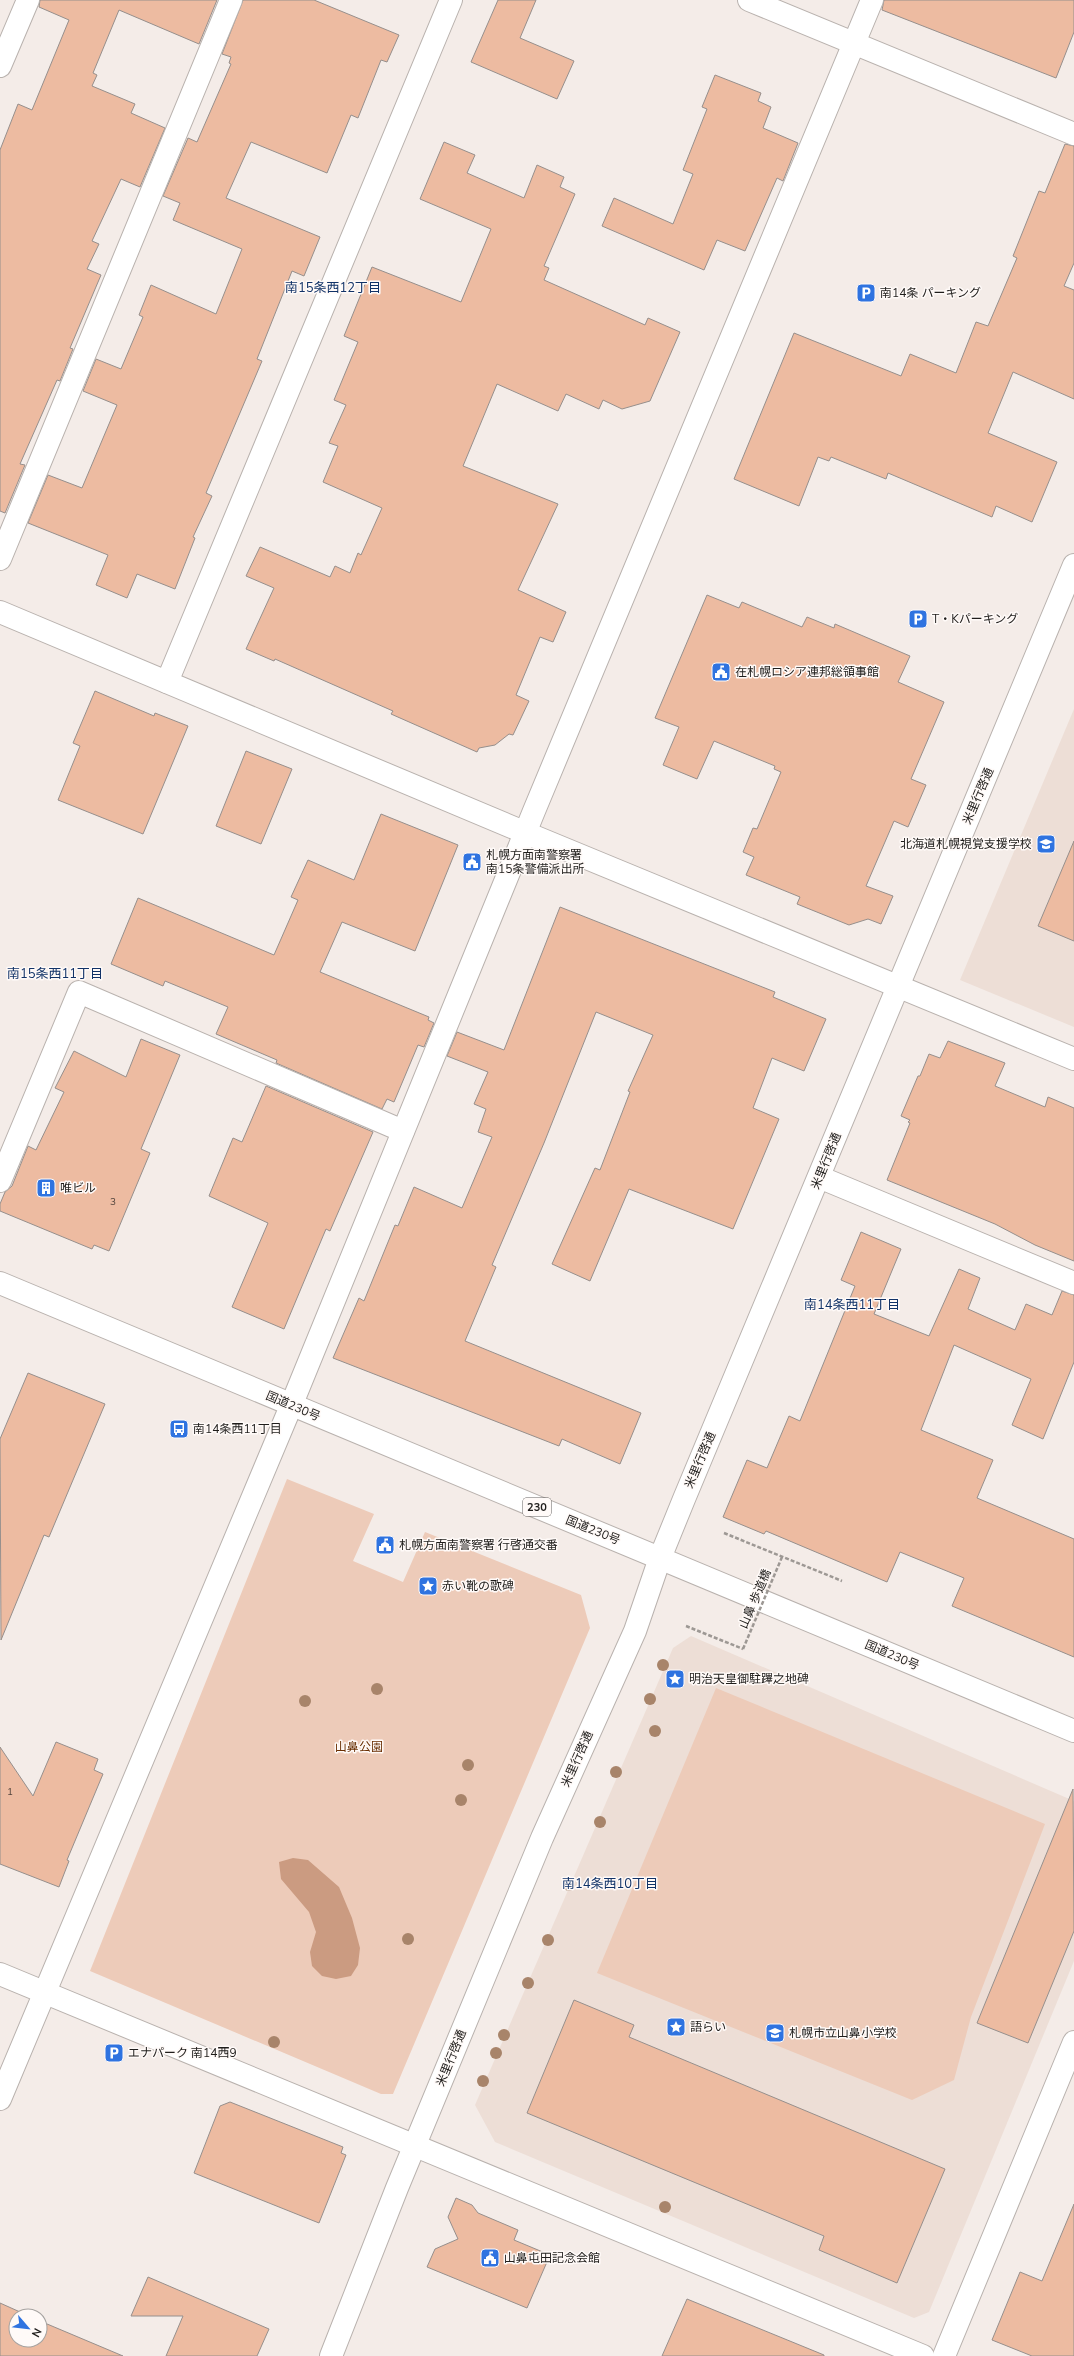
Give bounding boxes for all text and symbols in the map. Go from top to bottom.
district label: 南15条西12丁目 [285,279,381,297]
parking icon: 南14条 パーキング [855,282,877,304]
place label: 南14条 パーキング [880,285,981,301]
parking icon: T・Kパーキング [907,608,929,630]
place label: T・Kパーキング [932,611,1018,627]
public building icon: 在札幌ロシア連邦総領事館 [710,661,732,683]
place label: 在札幌ロシア連邦総領事館 [735,664,879,680]
street label: 米里行啓通 [959,765,997,827]
school or university icon: 北海道札幌視覚支援学校 [1035,833,1057,855]
place label: 北海道札幌視覚支援学校 [900,836,1032,852]
place label: 札幌方面南警察署 南15条警備派出所 [486,847,584,877]
public building icon: 札幌方面南警察署 南15条警備派出所 [461,851,483,873]
district label: 南15条西11丁目 [7,965,103,983]
street label: 米里行啓通 [807,1130,845,1192]
building icon: 唯ビル [35,1177,57,1199]
place label: 唯ビル [60,1180,96,1196]
house number: 3 [110,1195,116,1209]
district label: 南14条西11丁目 [804,1296,900,1314]
street label: 国道230号 [263,1387,323,1425]
bus stop icon: 南14条西11丁目 [168,1418,190,1440]
place label: 南14条西11丁目 [193,1421,282,1437]
street label: 米里行啓通 [681,1429,719,1491]
road number: 230 [523,1498,551,1516]
street label: 国道230号 [563,1512,623,1548]
public building icon: 札幌方面南警察署 行啓通交番 [374,1534,396,1556]
place label: 札幌方面南警察署 行啓通交番 [399,1537,558,1553]
street label: 山鼻 歩道橋 [735,1567,775,1631]
place icon: 赤い靴の歌碑 [417,1575,439,1597]
place label: 赤い靴の歌碑 [442,1578,514,1594]
street label: 国道230号 [862,1636,922,1674]
place icon: 明治天皇御駐蹕之地碑 [664,1668,686,1690]
place label: 明治天皇御駐蹕之地碑 [689,1671,809,1687]
street label: 米里行啓通 [557,1728,597,1790]
park label: 山鼻公園 [335,1739,383,1755]
house number: 1 [7,1785,13,1799]
district label: 南14条西10丁目 [562,1875,658,1893]
place icon: 語らい [665,2016,687,2038]
place label: 語らい [690,2019,726,2035]
school or university icon: 札幌市立山鼻小学校 [764,2022,786,2044]
place label: 札幌市立山鼻小学校 [789,2025,897,2041]
street label: 米里行啓通 [432,2027,470,2089]
parking icon: エナパーク 南14西9 [103,2042,125,2064]
place label: エナパーク 南14西9 [128,2045,237,2061]
public building icon: 山鼻屯田記念会館 [479,2247,501,2269]
place label: 山鼻屯田記念会館 [504,2250,600,2266]
north arrow [8,2308,48,2348]
text: N [28,2325,45,2340]

